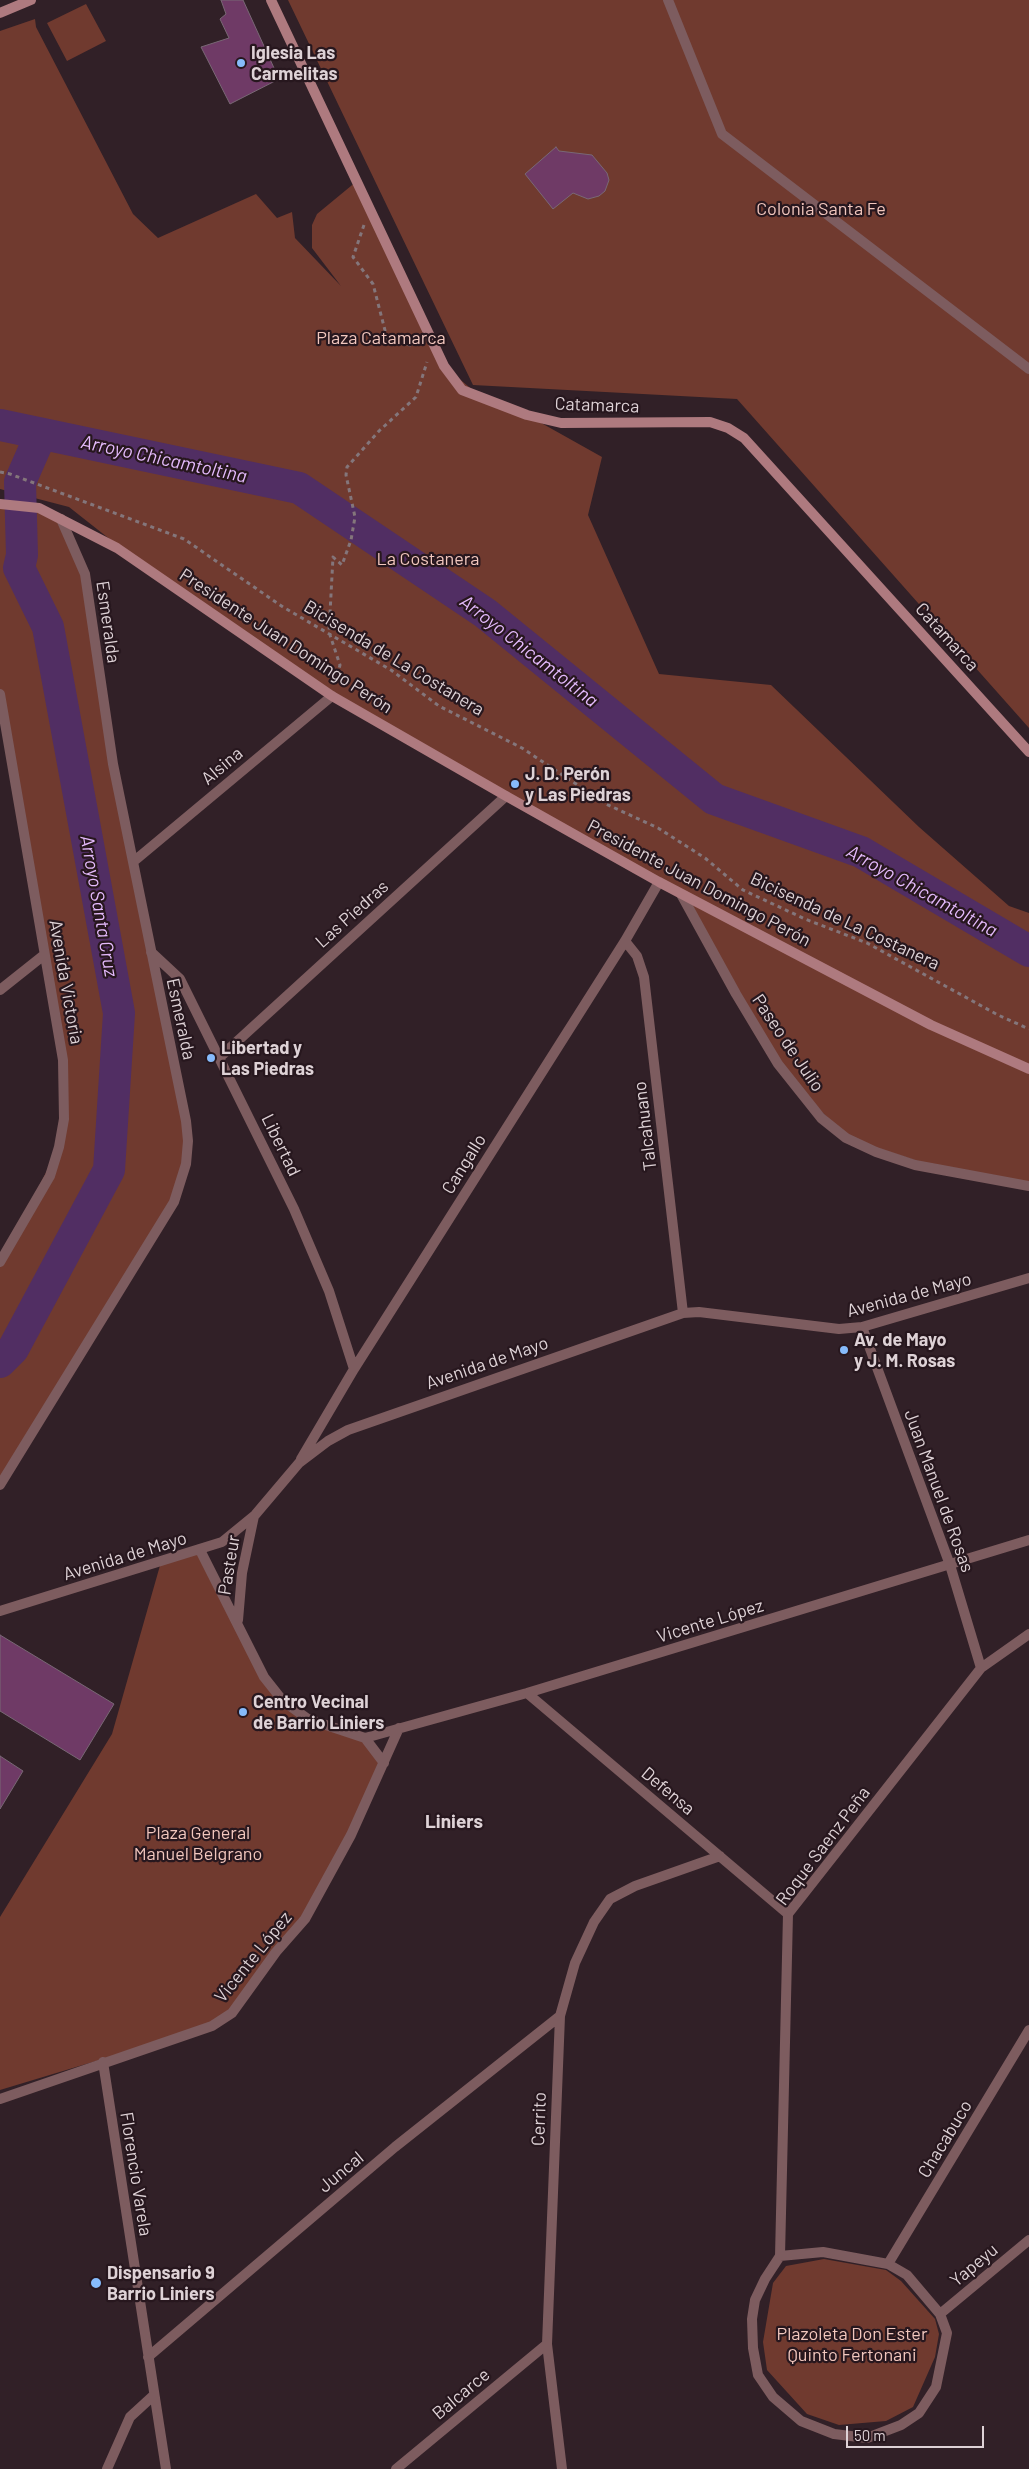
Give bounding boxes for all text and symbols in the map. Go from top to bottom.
place label: Iglesia Las Carmelitas [251,42,337,84]
marker: Iglesia Las Carmelitas [235,57,247,69]
park label: Colonia Santa Fe [756,198,886,220]
park label: Plaza Catamarca [316,327,446,349]
street label: Catamarca [554,393,640,417]
water label: Arroyo Chicamtoltina [79,430,249,488]
park label: La Costanera [376,548,480,570]
street label: Presidente Juan Domingo Perón [175,564,397,718]
street label: Esmeralda [92,580,124,664]
water label: Arroyo Chicamtoltina [455,590,603,712]
street label: Bicisenda de La Costanera [300,596,488,720]
street label: Catamarca [911,598,983,676]
street label: Alsina [197,743,247,789]
place label: J. D. Perón y Las Piedras [525,763,631,806]
marker: J. D. Perón y Las Piedras [509,778,521,790]
street label: Presidente Juan Domingo Perón [584,815,814,951]
water label: Arroyo Santa Cruz [75,834,123,978]
water label: Arroyo Chicamtoltina [843,840,1001,942]
street label: Bicisenda de La Costanera [747,868,943,974]
street label: Las Piedras [311,876,393,952]
street label: Avenida Victoria [44,918,88,1046]
street label: Esmeralda [162,976,200,1062]
street label: Paseo de Julio [747,990,829,1096]
place label: Libertad y Las Piedras [221,1037,314,1080]
marker: Libertad y Las Piedras [205,1052,217,1064]
street label: Talcahuano [629,1080,661,1172]
street label: Libertad [257,1110,305,1180]
street label: Cangallo [437,1130,491,1198]
street label: Avenida de Mayo [844,1268,974,1322]
place label: Av. de Mayo y J. M. Rosas [854,1329,955,1372]
street label: Avenida de Mayo [423,1332,551,1394]
marker: Av. de Mayo y J. M. Rosas [838,1344,850,1356]
street label: Juan Manuel de Rosas [900,1407,978,1575]
street label: Avenida de Mayo [61,1527,189,1585]
street label: Pasteur [214,1533,244,1597]
street label: Vicente López [654,1595,766,1647]
place label: Centro Vecinal de Barrio Liniers [253,1691,384,1734]
marker: Centro Vecinal de Barrio Liniers [237,1706,249,1718]
street label: Defensa [637,1762,699,1820]
street label: Roque Saenz Peña [771,1782,875,1910]
district label: Liniers [425,1811,483,1833]
park label: Plaza General Manuel Belgrano [134,1822,262,1865]
street label: Vicente López [210,1907,296,2007]
street label: Cerrito [527,2091,551,2147]
street label: Chacabuco [913,2096,977,2182]
street label: Florencio Varela [116,2110,156,2238]
street label: Juncal [314,2147,368,2197]
street label: Yapeyu [946,2239,1002,2291]
place label: Dispensario 9 Barrio Liniers [107,2262,215,2304]
marker: Dispensario 9 Barrio Liniers [89,2276,103,2290]
park label: Plazoleta Don Ester Quinto Fertonani [777,2323,927,2366]
street label: Balcarce [428,2364,494,2424]
scale bar [849,2416,986,2448]
text: 50 m [854,2426,886,2444]

